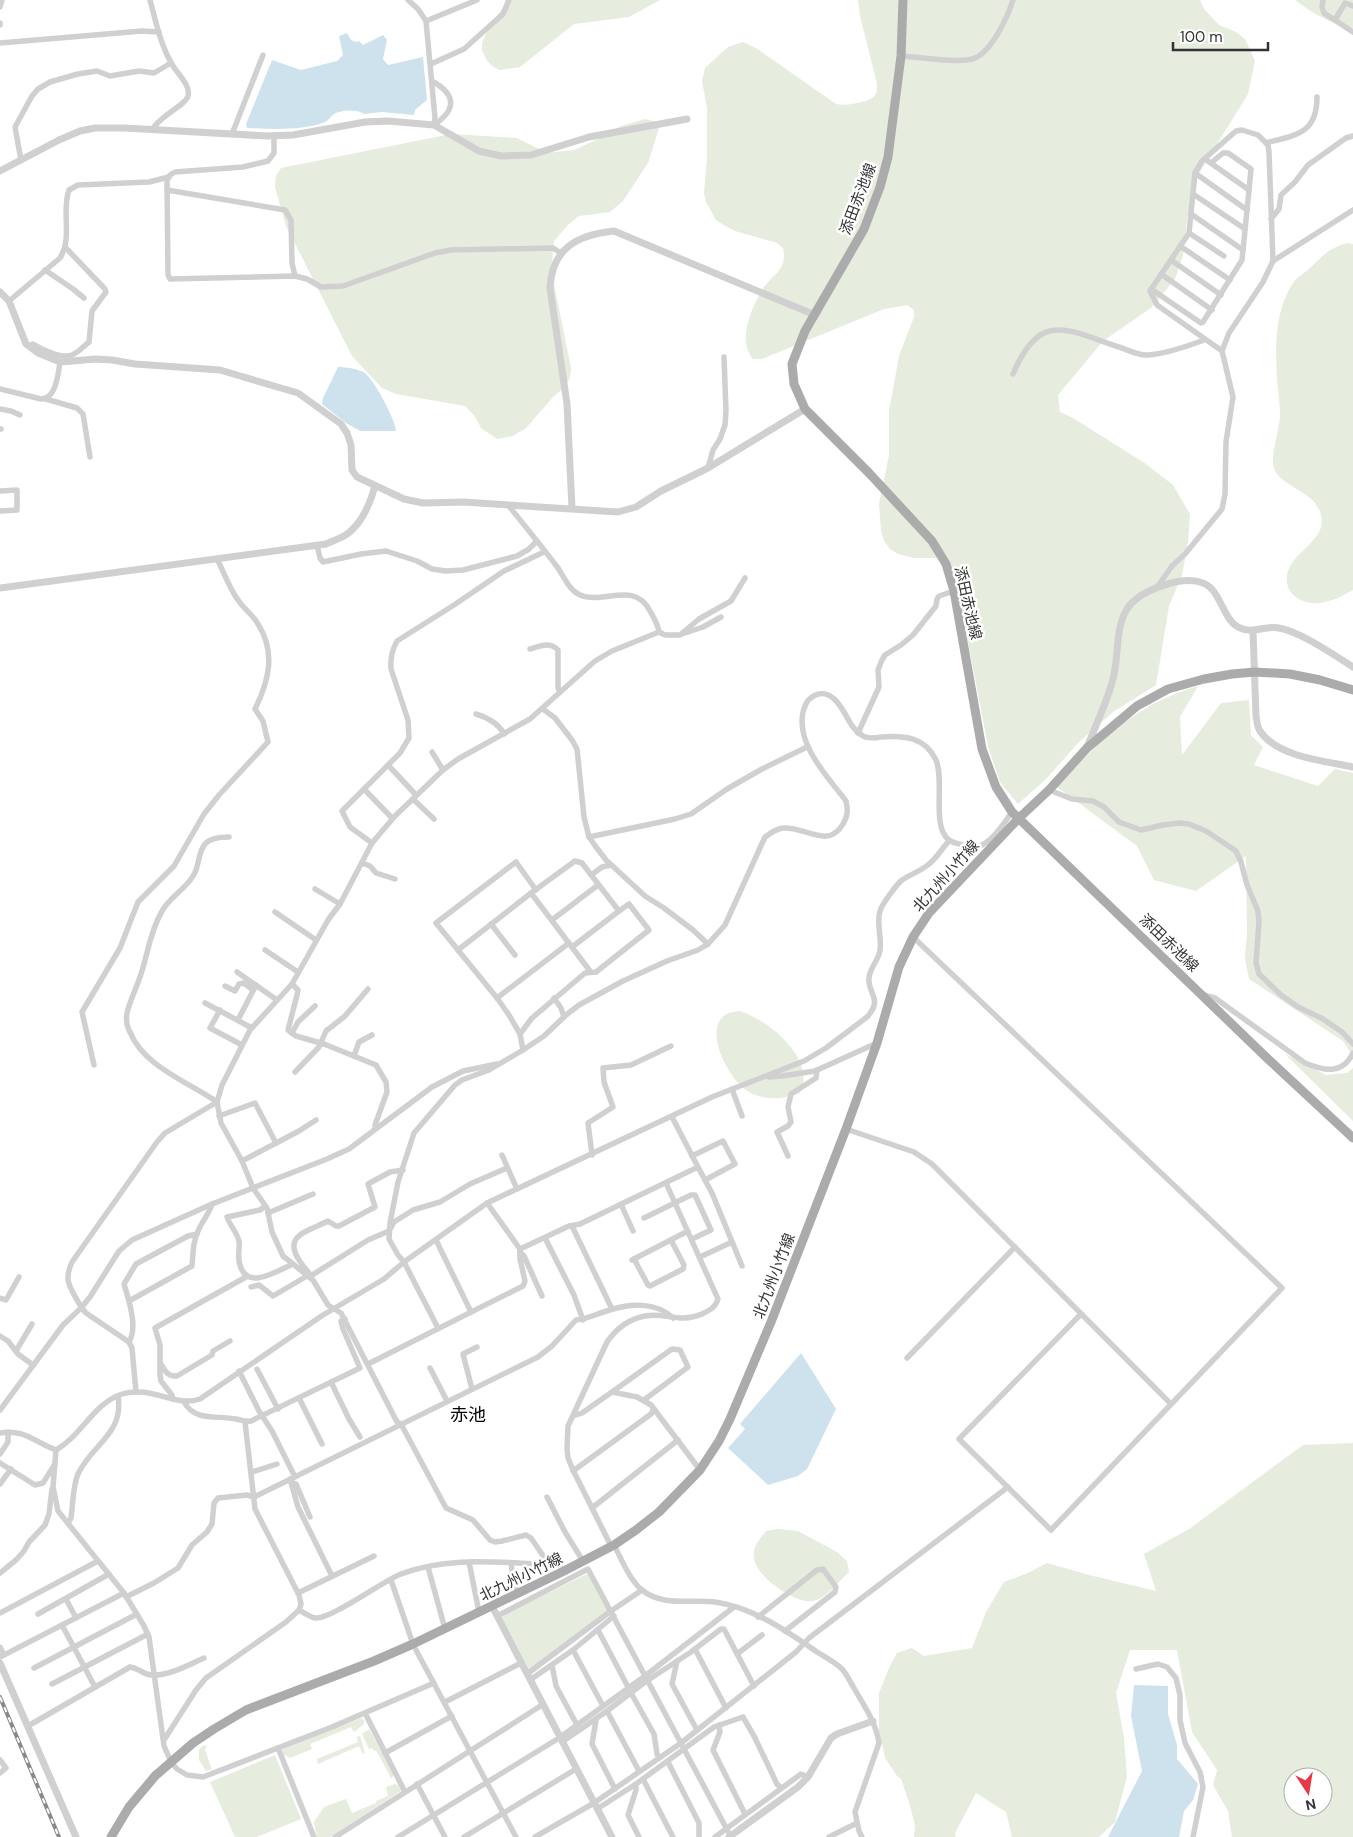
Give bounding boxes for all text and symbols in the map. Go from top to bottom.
scale bar [1173,20,1268,52]
text: 100 m [1180,27,1223,47]
street label: 添田赤池線 [835,160,881,238]
street label: 添田赤池線 [950,564,986,642]
street label: 北九州小竹線 [908,836,984,916]
street label: 添田赤池線 [1135,910,1203,976]
street label: 北九州小竹線 [749,1230,799,1322]
district label: 赤池 [450,1403,486,1427]
street label: 北九州小竹線 [476,1548,566,1606]
north arrow [1283,1767,1333,1817]
text: N [1304,1795,1318,1815]

